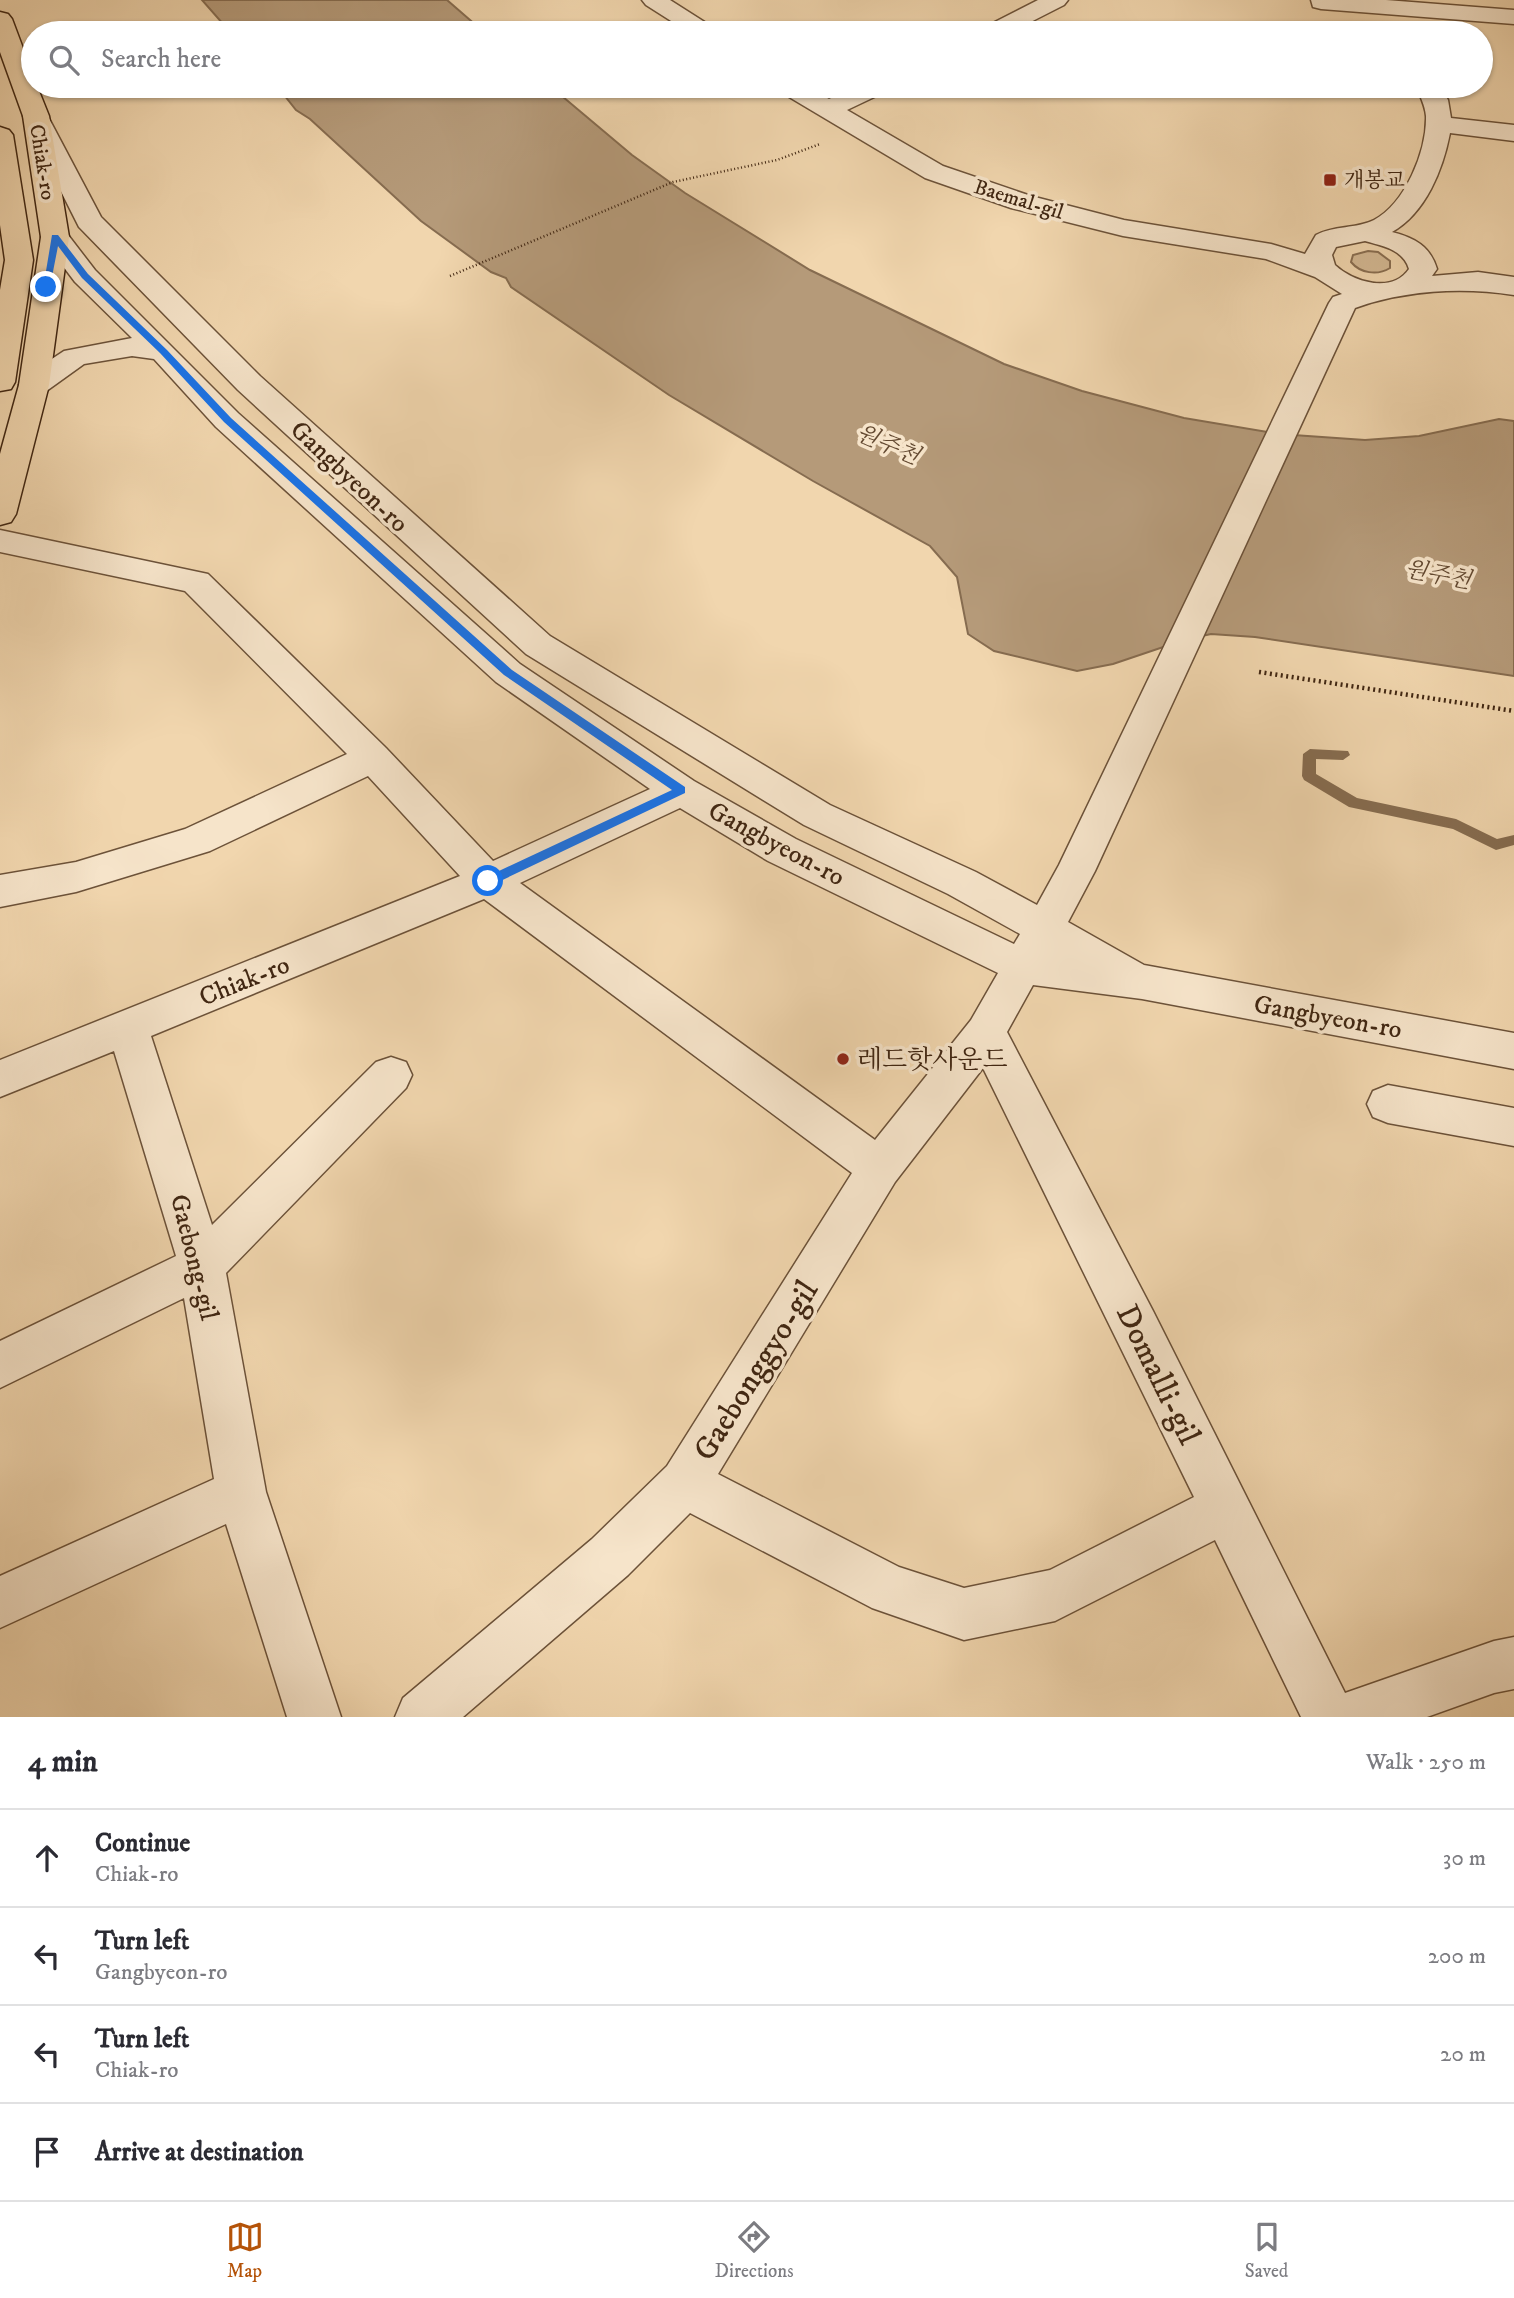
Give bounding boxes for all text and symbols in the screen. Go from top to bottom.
search box [21,21,1493,98]
icon: search [45,41,83,79]
text: Search here [101,43,221,76]
street label: Chiak-ro [23,122,61,202]
place label: 개봉교 [1344,168,1405,194]
marker: 개봉교 [1322,172,1338,188]
street label: Baemal-gil [971,174,1067,226]
route end [30,271,61,302]
street label: Gangbyeon-ro [283,414,415,540]
water label: 원주천 [851,419,925,472]
water label: 원주천 [1402,555,1475,596]
street label: Gangbyeon-ro [702,795,850,894]
route start [472,865,503,896]
street label: Chiak-ro [195,948,295,1014]
street label: Gangbyeon-ro [1251,988,1404,1047]
place label: 레드핫사운드 [857,1044,1008,1077]
marker: 레드핫사운드 [835,1051,851,1067]
street label: Gaebong-gil [162,1191,225,1324]
street label: Gaebonggyo-gil [685,1273,828,1469]
street label: Domalli-gil [1106,1298,1208,1452]
text: 4 min [28,1744,98,1781]
text: Walk · 250 m [1366,1748,1486,1777]
text: Continue [95,1827,190,1860]
icon: ahead [28,1839,66,1877]
text: 30 m [1443,1844,1486,1873]
text: Chiak-ro [95,1860,179,1889]
text: Turn left [95,1925,189,1958]
icon: left [28,1937,66,1975]
text: 200 m [1428,1942,1486,1971]
text: Gangbyeon-ro [95,1958,228,1987]
text: Turn left [95,2023,189,2056]
icon: left [28,2035,66,2073]
text: 20 m [1440,2040,1486,2069]
text: Chiak-ro [95,2056,179,2085]
icon: arrive [28,2133,66,2171]
text: Arrive at destination [95,2136,304,2169]
tab: Map [226,2218,264,2283]
tab: Directions [715,2218,794,2283]
tab: Saved [1245,2218,1288,2283]

